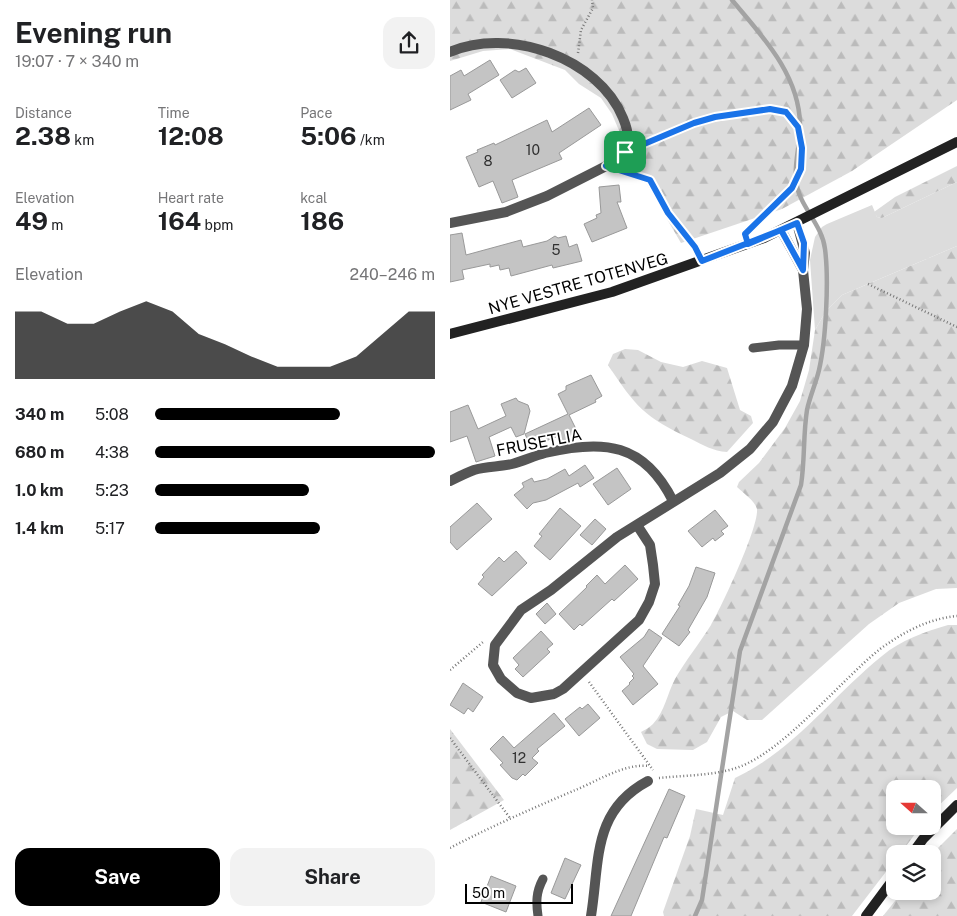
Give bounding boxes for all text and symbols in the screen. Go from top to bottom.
text: Evening run [15,16,172,49]
button: share [383,17,435,69]
text: 19:07 · 7 × 340 m [15,52,139,71]
text: Distance [15,105,72,121]
text: Time [158,105,190,121]
text: Pace [300,105,332,121]
text: 2.38 [15,121,71,151]
text: 12:08 [158,121,224,151]
text: 5:06 [300,121,357,151]
pin [604,131,646,173]
text: km [71,132,94,148]
text: /km [357,132,385,148]
icon: arrive [611,138,639,166]
house number: 10 [526,142,540,158]
house number: 8 [483,153,493,169]
text: Elevation [15,190,74,206]
text: Heart rate [158,190,224,206]
text: kcal [300,190,327,206]
text: 49 [15,206,48,236]
text: 164 [158,206,201,236]
text: 186 [300,206,344,236]
text: m [48,217,63,233]
text: bpm [201,217,233,233]
house number: 5 [552,242,561,258]
street label: NYE VESTRE TOTENVEG [486,249,670,318]
text: Elevation [15,265,83,284]
text: 240–246 m [349,265,435,284]
text: 340 m [15,405,64,424]
text: 5:08 [95,405,129,424]
street label: FRUSETLIA [495,425,583,460]
text: 680 m [15,443,64,462]
text: 4:38 [95,443,129,462]
text: 1.0 km [15,481,64,500]
text: 5:23 [95,481,129,500]
text: 1.4 km [15,519,64,538]
text: 5:17 [95,519,125,538]
house number: 12 [512,750,526,766]
north arrow [886,780,941,835]
map controls [886,780,941,900]
button: layers [886,845,941,900]
button: Save [15,848,220,906]
button: Share [230,848,435,906]
scale bar [465,881,572,904]
text: 50 m [472,885,505,901]

